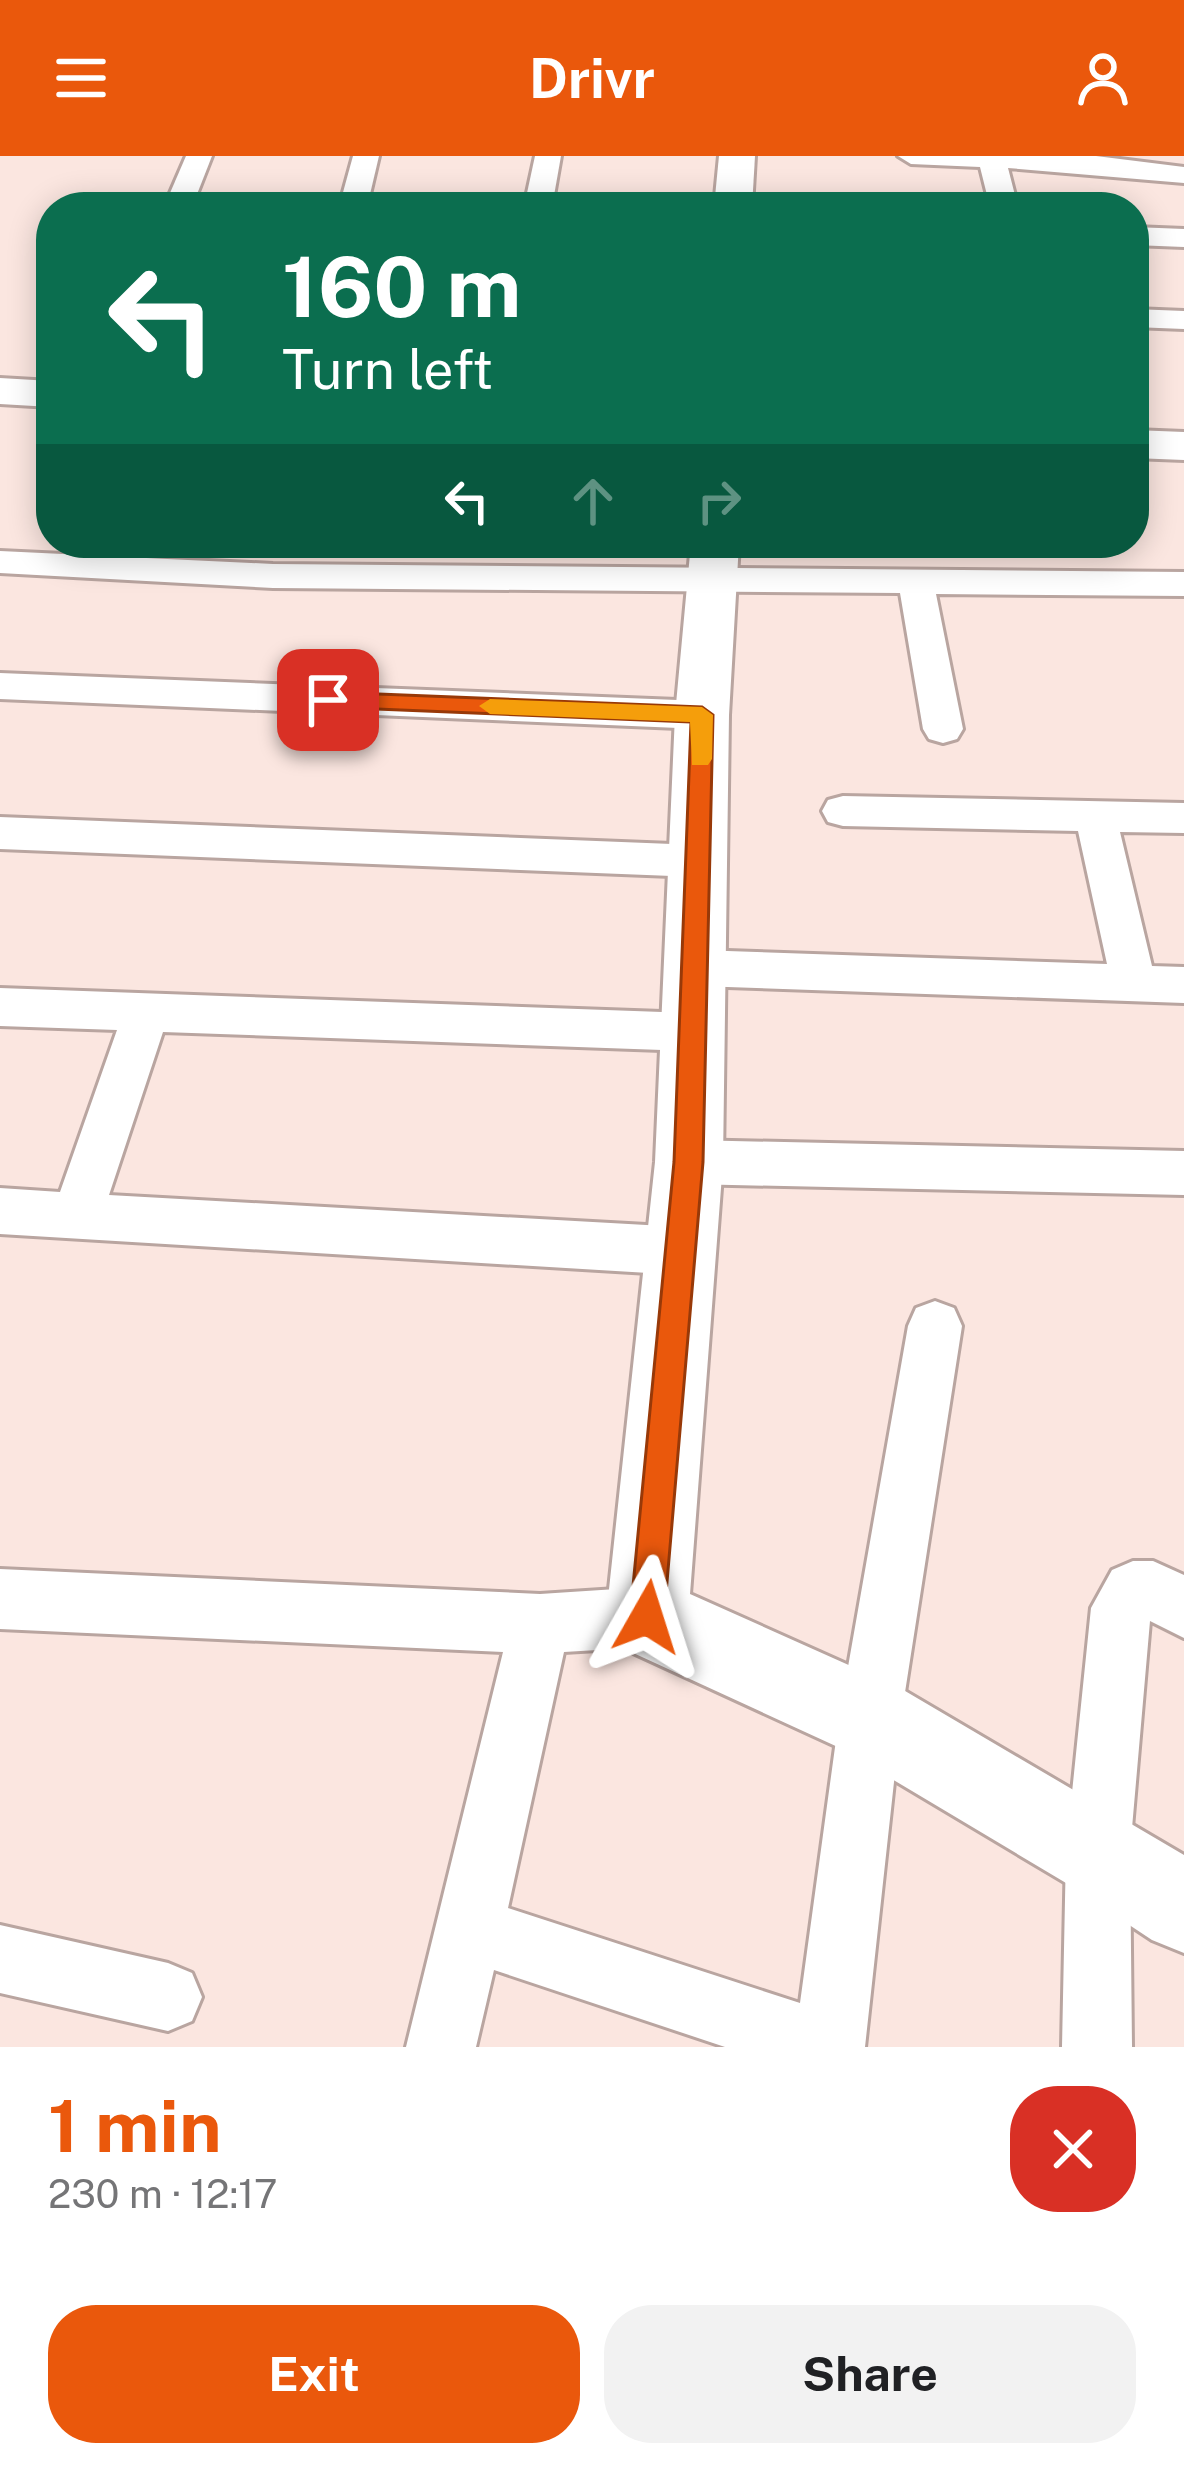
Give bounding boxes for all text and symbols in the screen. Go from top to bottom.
icon: menu [48,45,114,111]
icon: person [1070,45,1136,111]
text: Drivr [529,47,655,110]
text: 160 m [282,237,521,336]
icon: left [84,240,240,396]
text: Turn left [282,338,493,401]
icon: left [434,468,500,534]
icon: ahead [560,468,626,534]
icon: right [686,468,752,534]
pin [277,649,379,751]
icon: arrive [295,667,361,733]
position arrow [584,1554,710,1680]
text: 1 min [48,2084,222,2168]
button: close [1010,2086,1136,2212]
text: 230 m · 12:17 [48,2171,278,2217]
button: Exit [48,2305,580,2443]
button: Share [604,2305,1136,2443]

